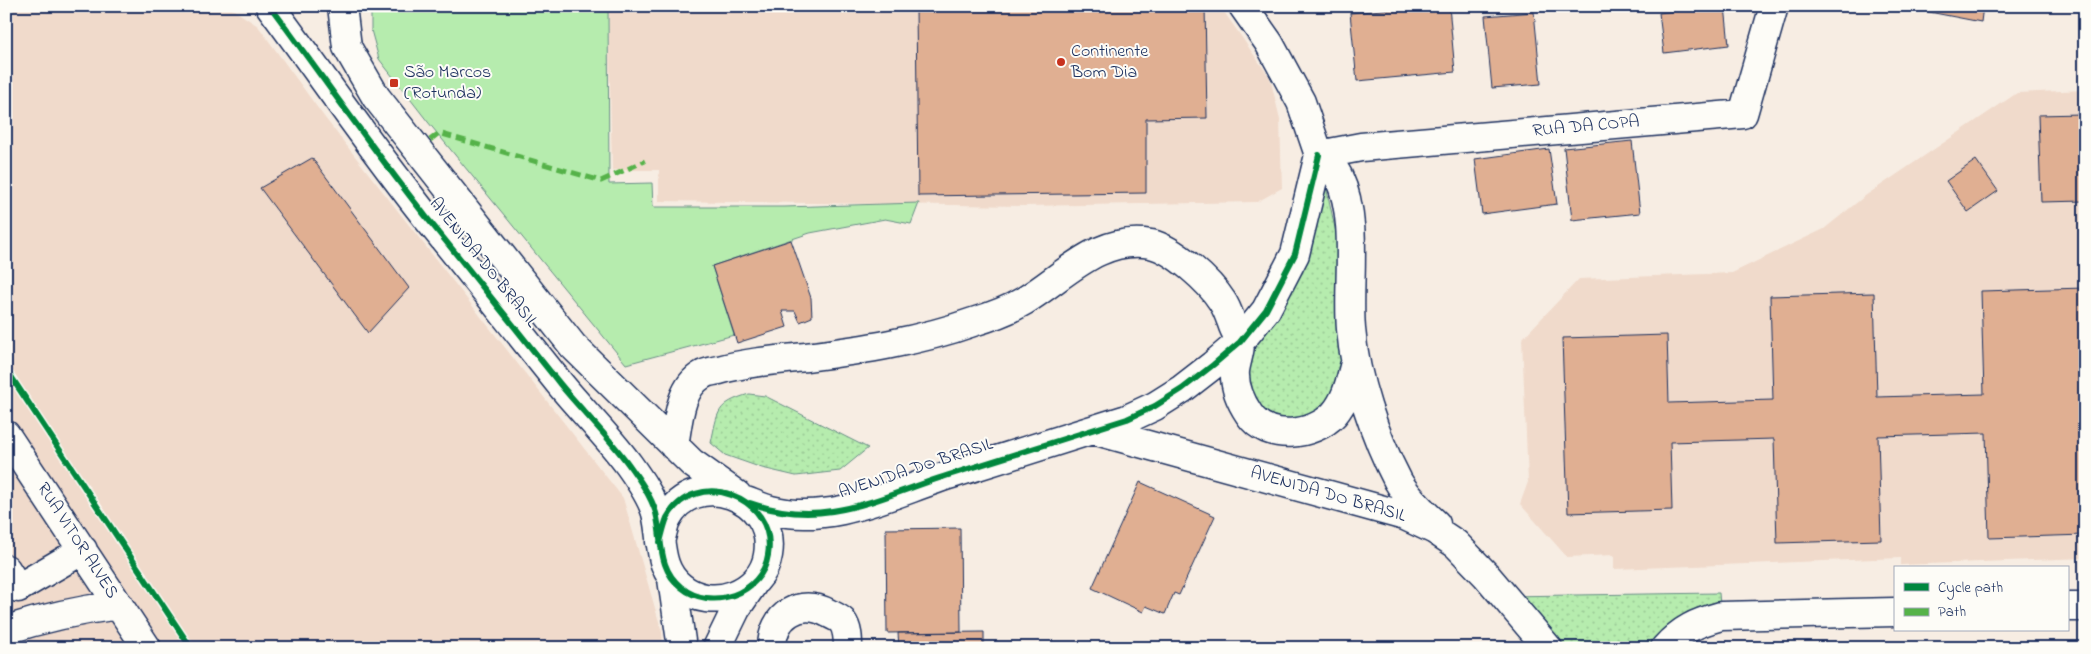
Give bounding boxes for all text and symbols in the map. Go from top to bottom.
place label: Continente Bom Dia [1070,39,1149,86]
marker: Continente Bom Dia [1055,56,1067,68]
place label: São Marcos (Rotunda) [404,60,491,107]
marker: São Marcos (Rotunda) [388,77,400,89]
street label: RUA DA COPA [1531,109,1641,145]
street label: AVENIDA DO BRASIL [422,192,544,334]
street label: AVENIDA DO BRASIL [836,432,997,506]
street label: AVENIDA DO BRASIL [1247,460,1409,530]
street label: RUA VITOR ALVES [30,478,124,604]
legend [1894,566,2068,632]
text: Cycle path [1938,577,2003,600]
text: Path [1938,601,1966,623]

